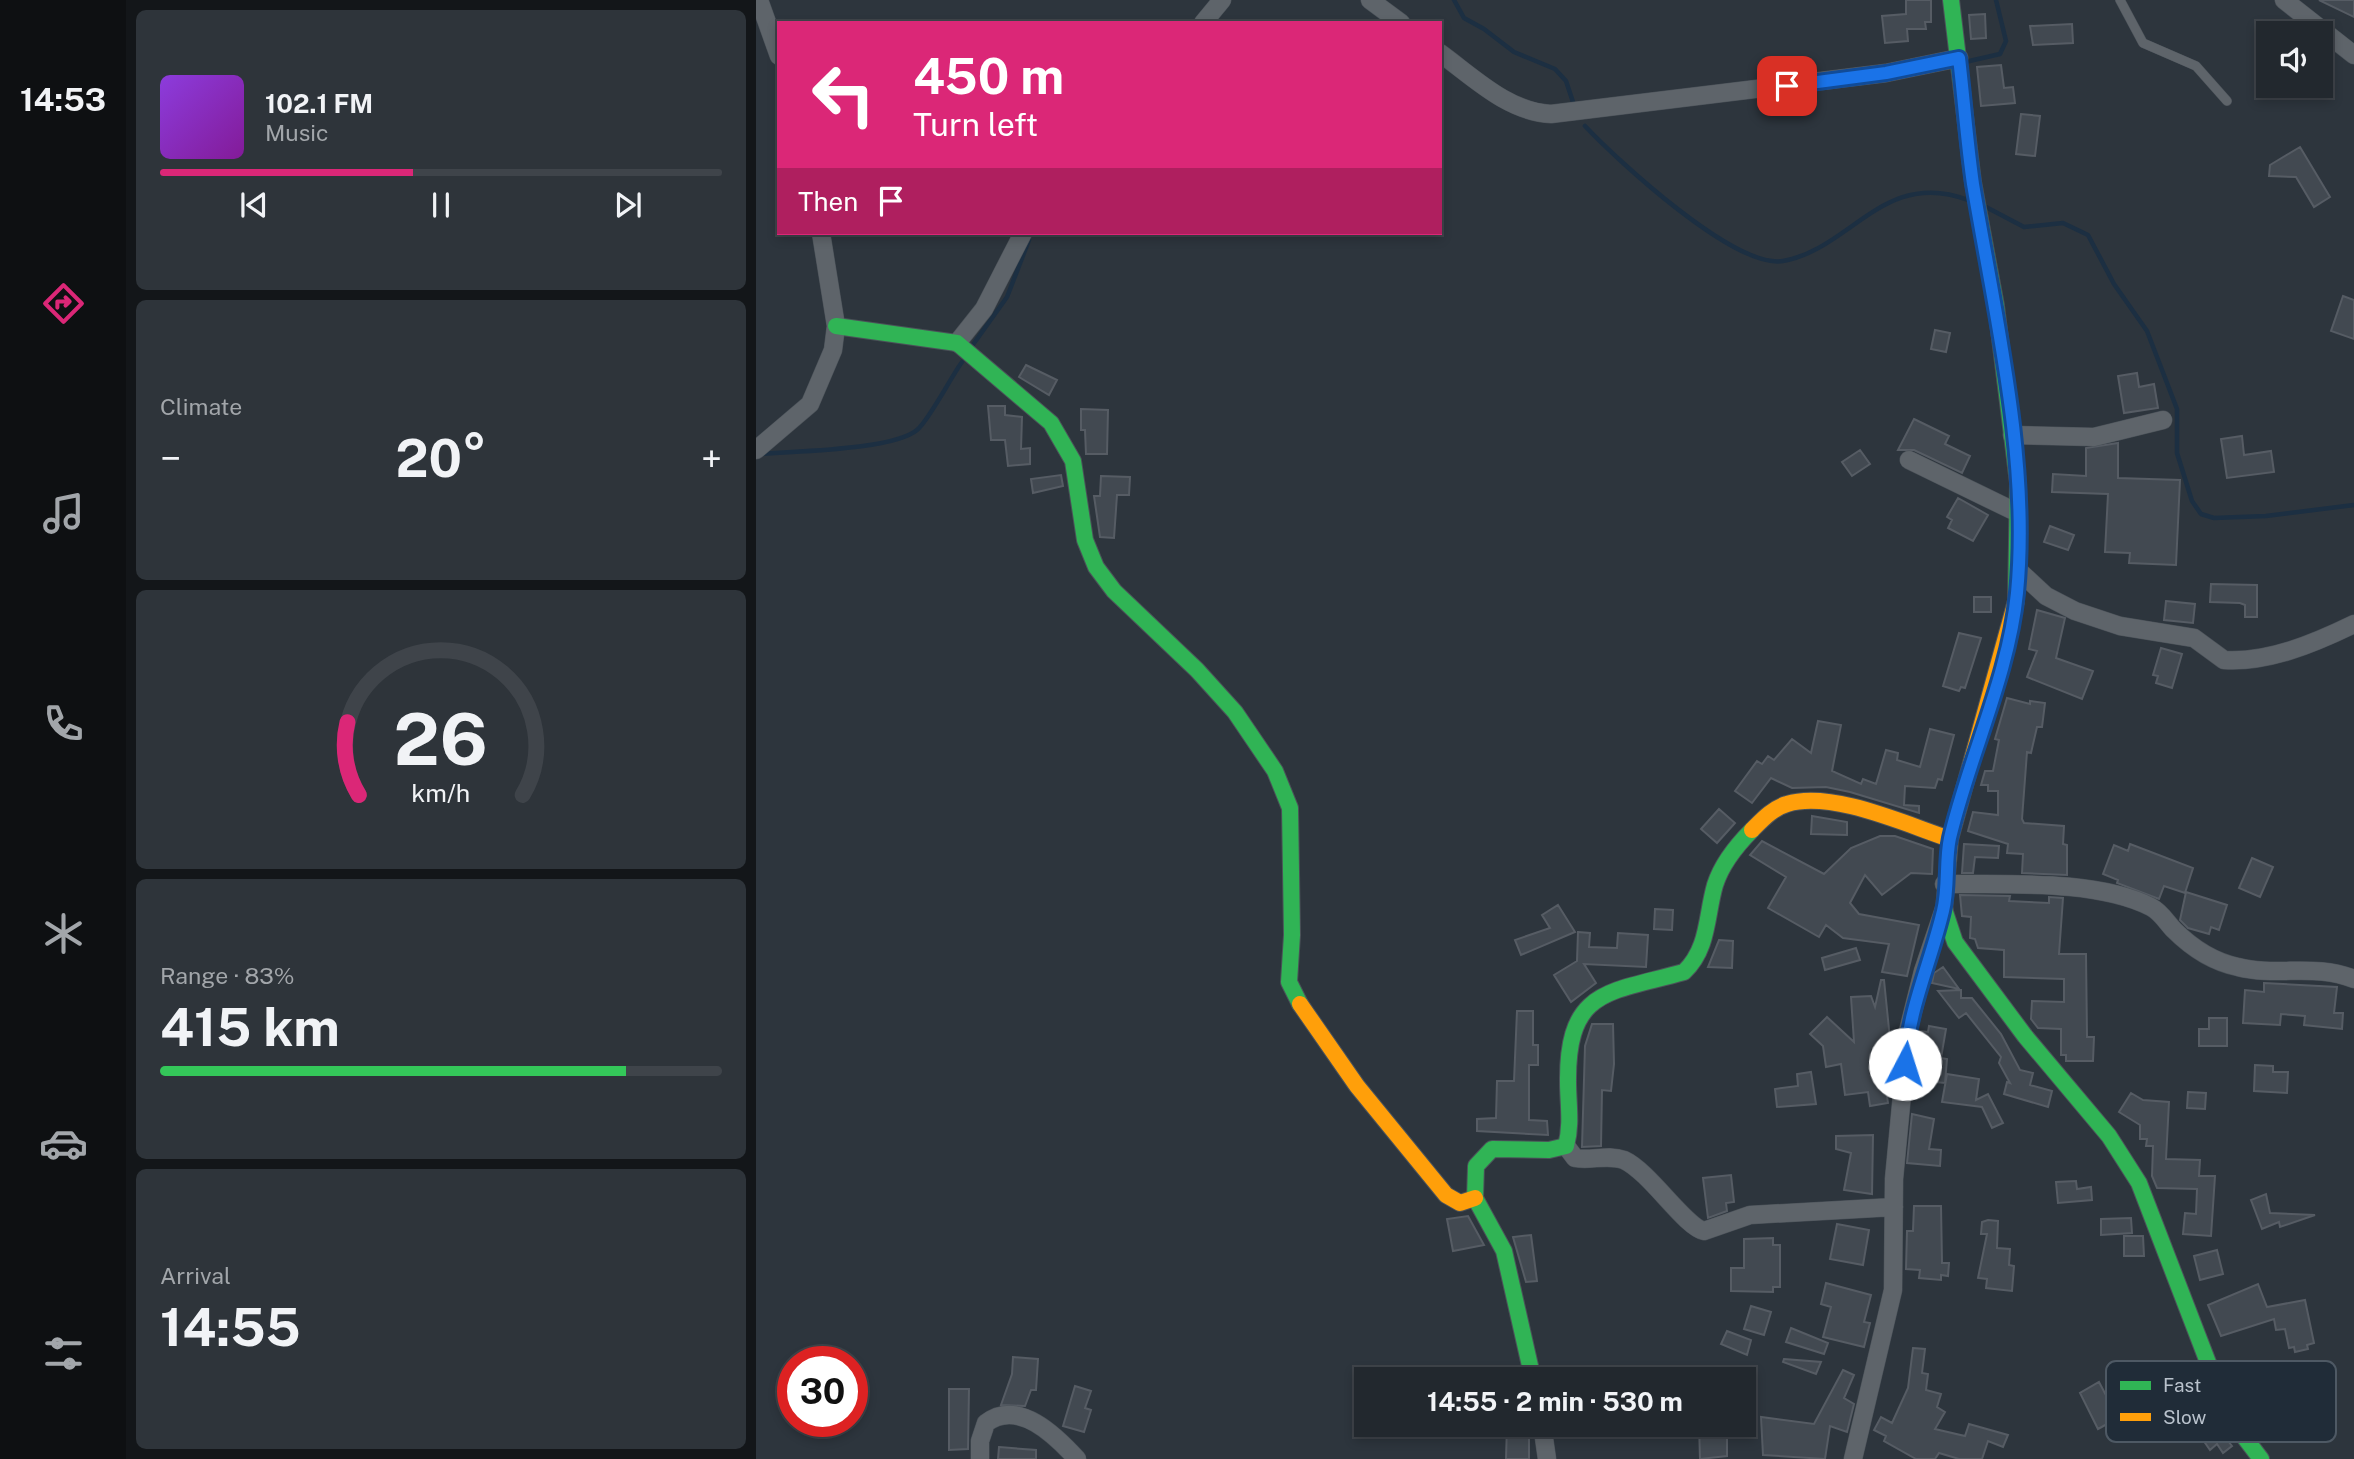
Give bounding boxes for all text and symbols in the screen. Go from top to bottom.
map controls [2256,21,2333,98]
button: sound [2256,21,2333,98]
text: 450 m [913,47,1064,105]
icon: left [798,49,889,140]
pin [1757,56,1817,116]
icon: arrive [1768,67,1806,105]
text: 14:53 [20,81,106,118]
text: 102.1 FM [265,88,373,119]
text: Turn left [913,106,1038,143]
text: Music [265,119,329,146]
icon: arrive [872,182,910,220]
icon: previous [235,186,273,224]
icon: pause [422,186,460,224]
icon: next [609,186,647,224]
text: Then [798,186,858,217]
icon: directions [39,279,88,328]
text: Climate [160,393,242,420]
text: 20° [395,428,487,489]
text: − [160,436,181,481]
text: + [701,436,722,481]
icon: music [39,489,88,538]
text: 26 [394,697,488,782]
icon: phone [39,699,88,748]
text: km/h [412,778,470,808]
icon: climate [39,909,88,958]
text: Range · 83% [160,962,294,989]
text: 415 km [160,997,340,1058]
position arrow [1868,1027,1942,1101]
icon: car [39,1119,88,1168]
text: Arrival [160,1262,231,1289]
text: 14:55 [160,1297,301,1358]
icon: filters [39,1329,88,1378]
speed limit sign: 30 [777,1346,868,1437]
legend [2106,1361,2336,1442]
text: Fast [2163,1374,2201,1396]
text: 14:55 · 2 min · 530 m [1427,1386,1683,1417]
text: Slow [2163,1406,2207,1428]

